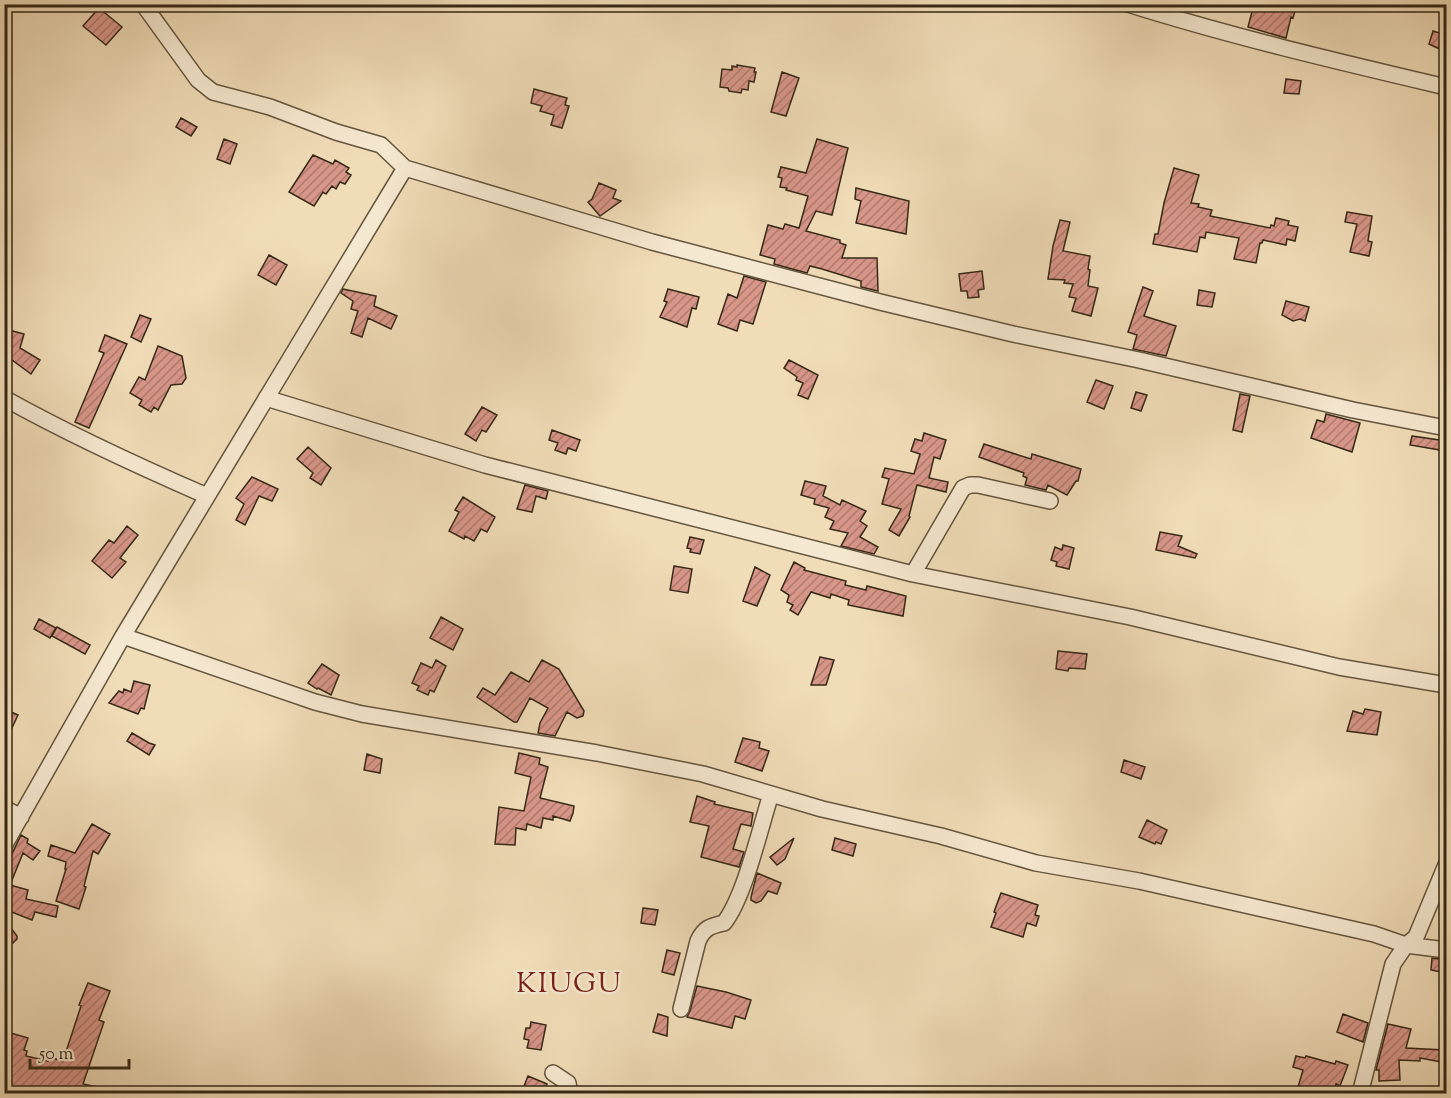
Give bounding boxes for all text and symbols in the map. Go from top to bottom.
district label: KIUGU [516,965,622,1005]
scale bar [30,1032,129,1070]
text: 50 m [38,1042,74,1068]

